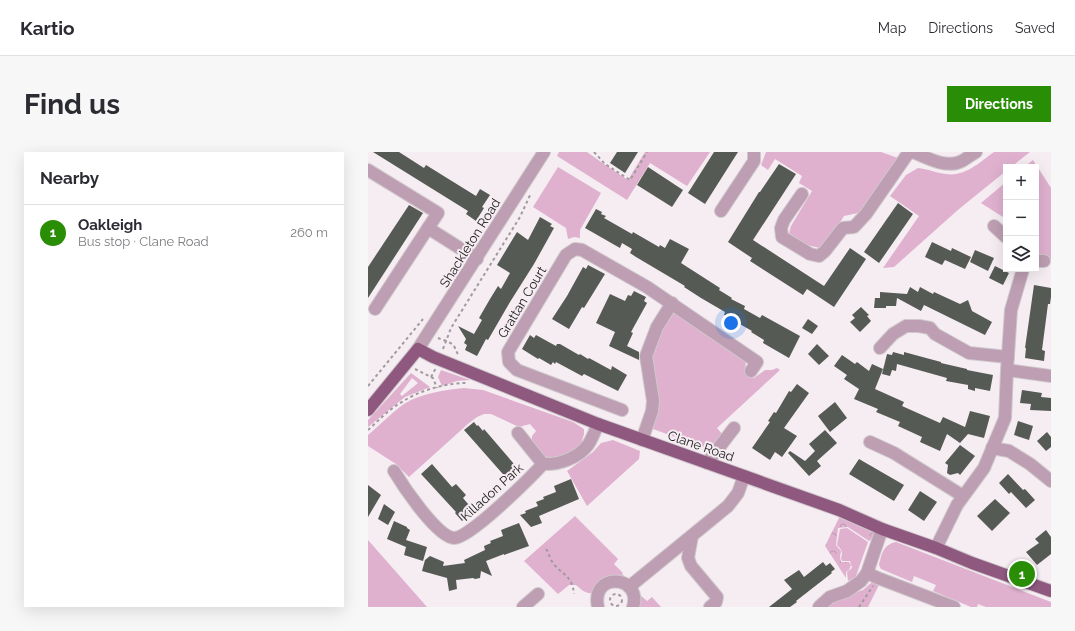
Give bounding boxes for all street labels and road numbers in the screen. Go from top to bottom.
street label: Shackleton Road [437,196,503,290]
street label: Grattan Court [495,263,550,341]
street label: Clane Road [666,428,736,464]
street label: Killadon Park [458,460,526,524]

